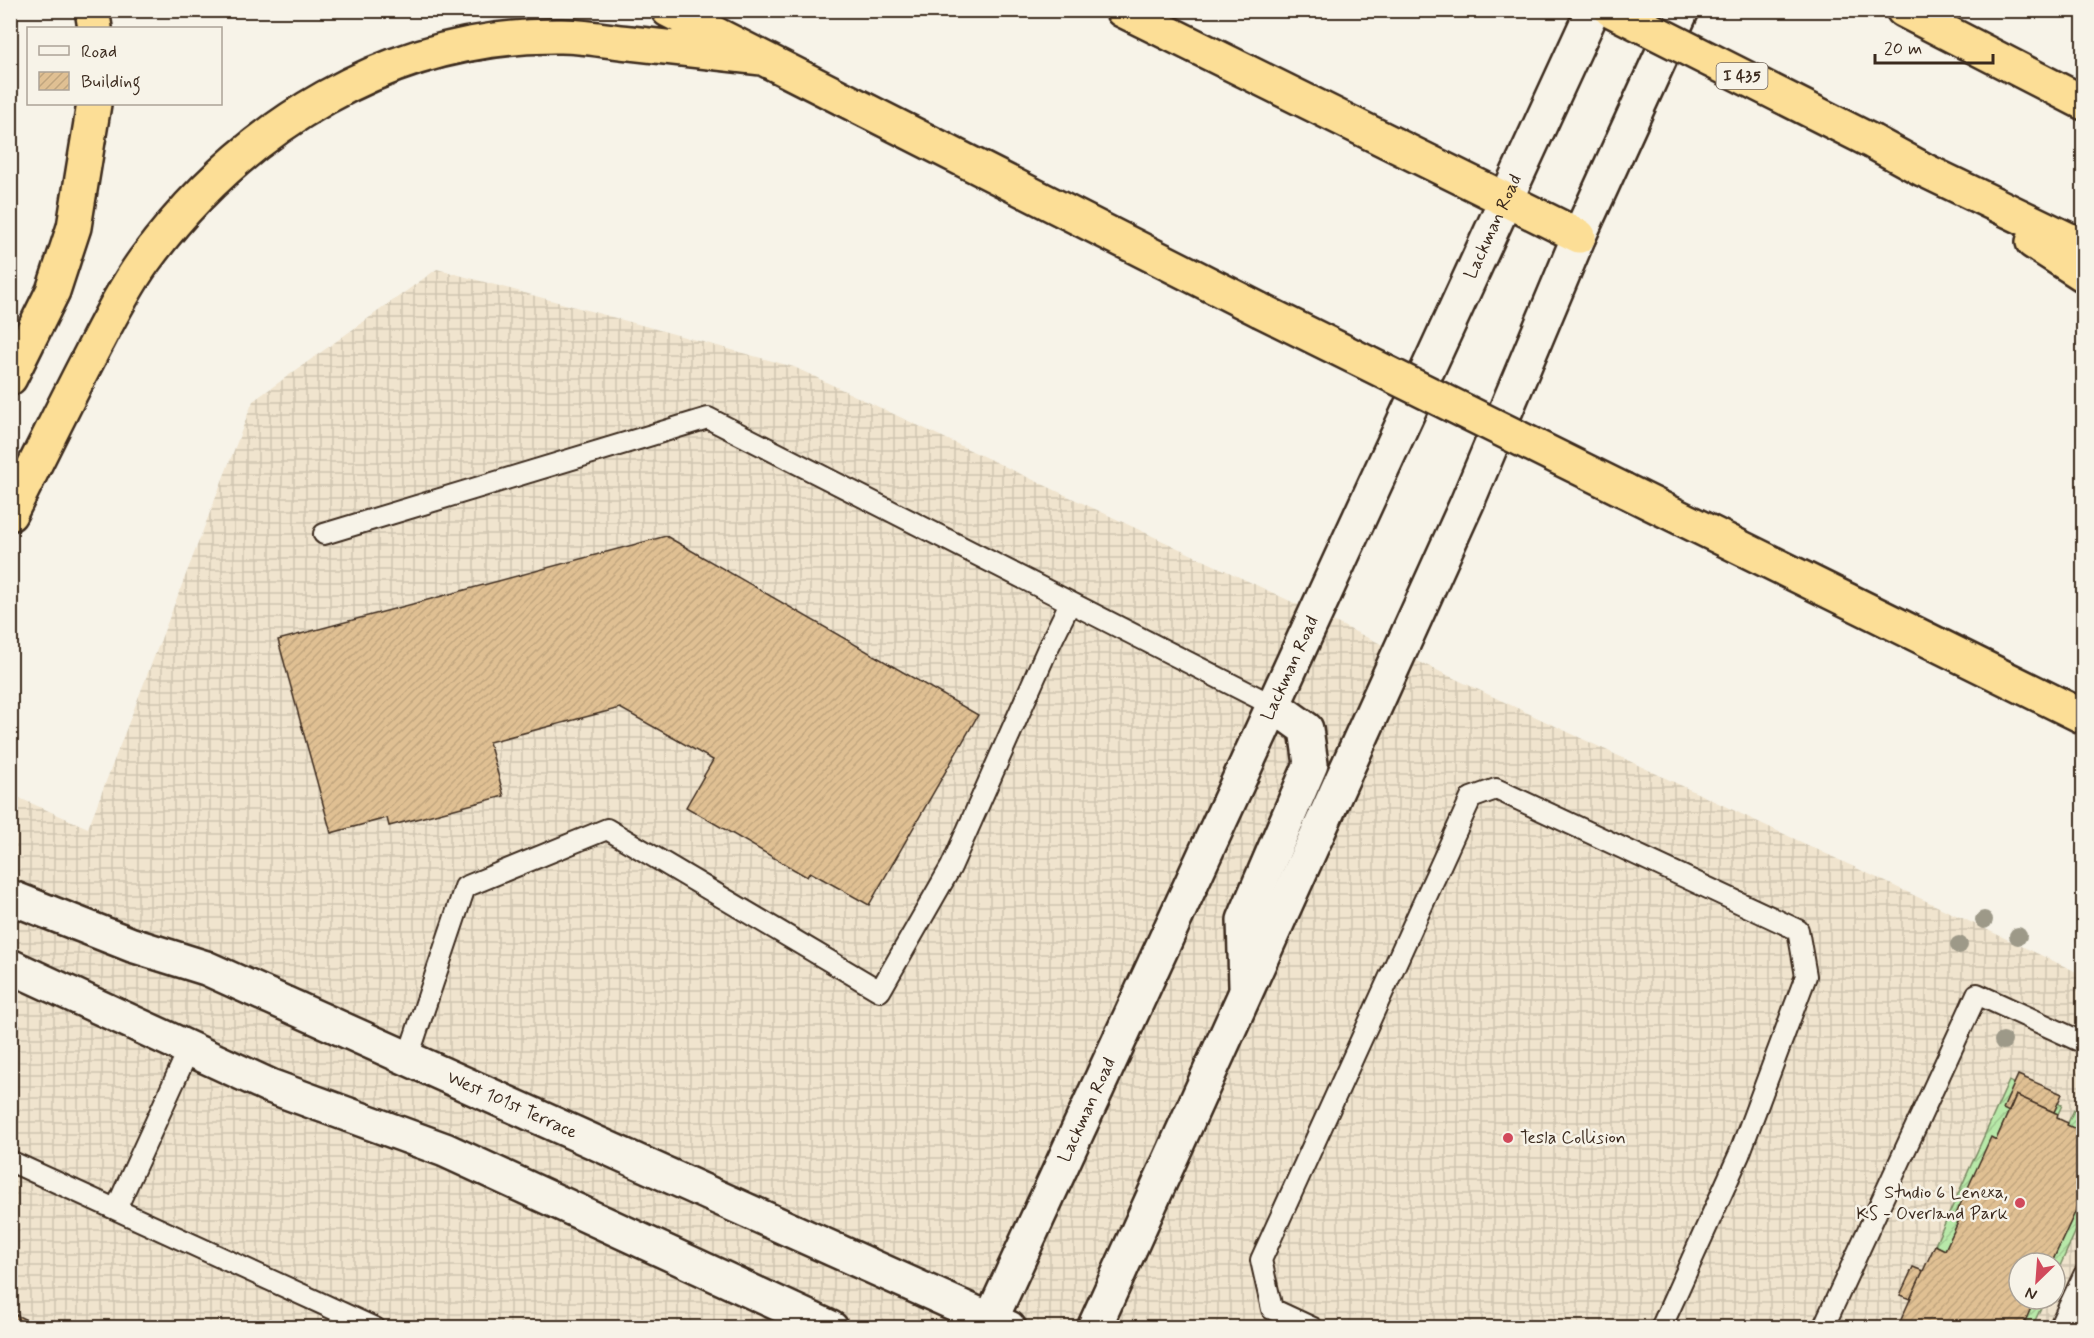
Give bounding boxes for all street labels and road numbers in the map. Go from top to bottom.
road number: I 435 [1716,63,1768,89]
street label: Lackman Road [1459,171,1528,283]
street label: Lackman Road [1256,612,1325,724]
street label: Lackman Road [1053,1054,1122,1166]
street label: West 101st Terrace [443,1066,581,1145]

